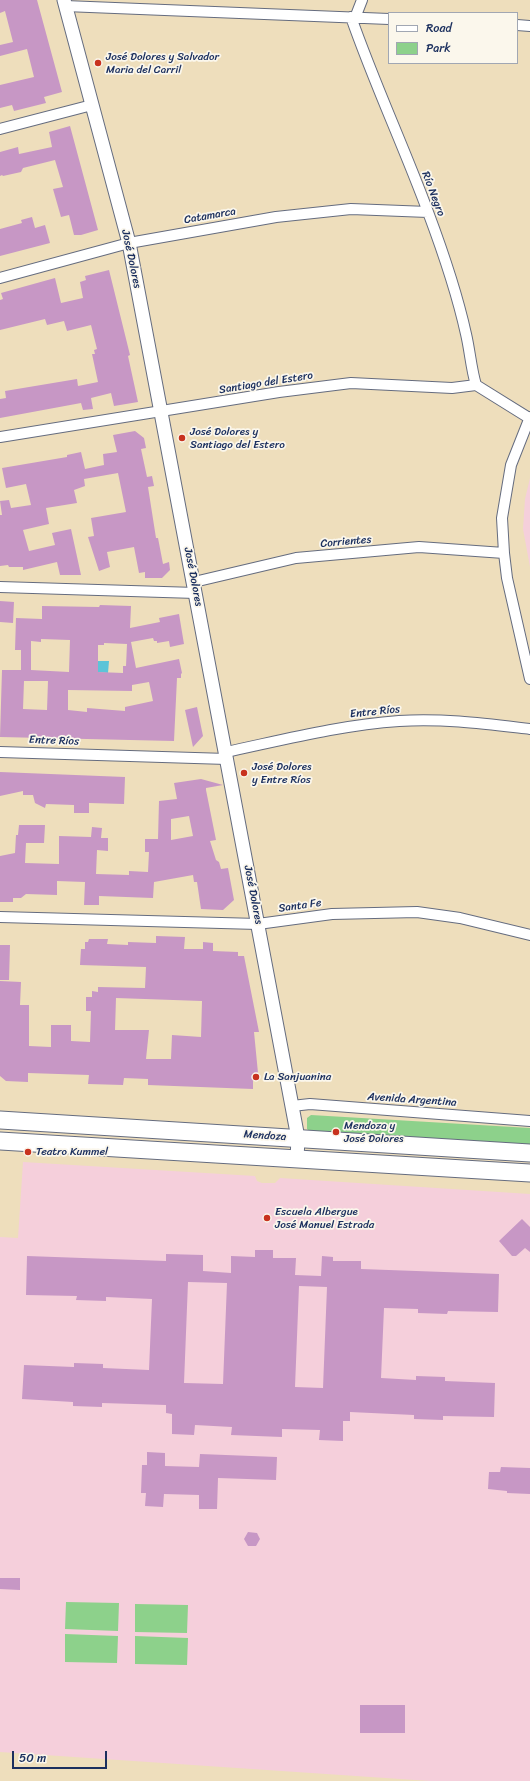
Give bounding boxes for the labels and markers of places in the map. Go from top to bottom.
place label: José Dolores y Salvador Maria del Carril [106,50,219,76]
marker: José Dolores y Salvador Maria del Carril [93,58,103,68]
place label: José Dolores y Santiago del Estero [190,425,285,451]
marker: José Dolores y Santiago del Estero [177,433,187,443]
place label: José Dolores y Entre Ríos [252,760,312,786]
marker: José Dolores y Entre Ríos [239,768,249,778]
place label: La Sanjuanina [264,1070,331,1084]
marker: La Sanjuanina [251,1072,261,1082]
place label: Mendoza y José Dolores [344,1119,404,1145]
marker: Mendoza y José Dolores [331,1127,341,1137]
place label: Teatro Kummel [36,1145,108,1159]
marker: Teatro Kummel [23,1147,33,1157]
place label: Escuela Albergue José Manuel Estrada [275,1205,374,1231]
marker: Escuela Albergue José Manuel Estrada [262,1213,272,1223]

